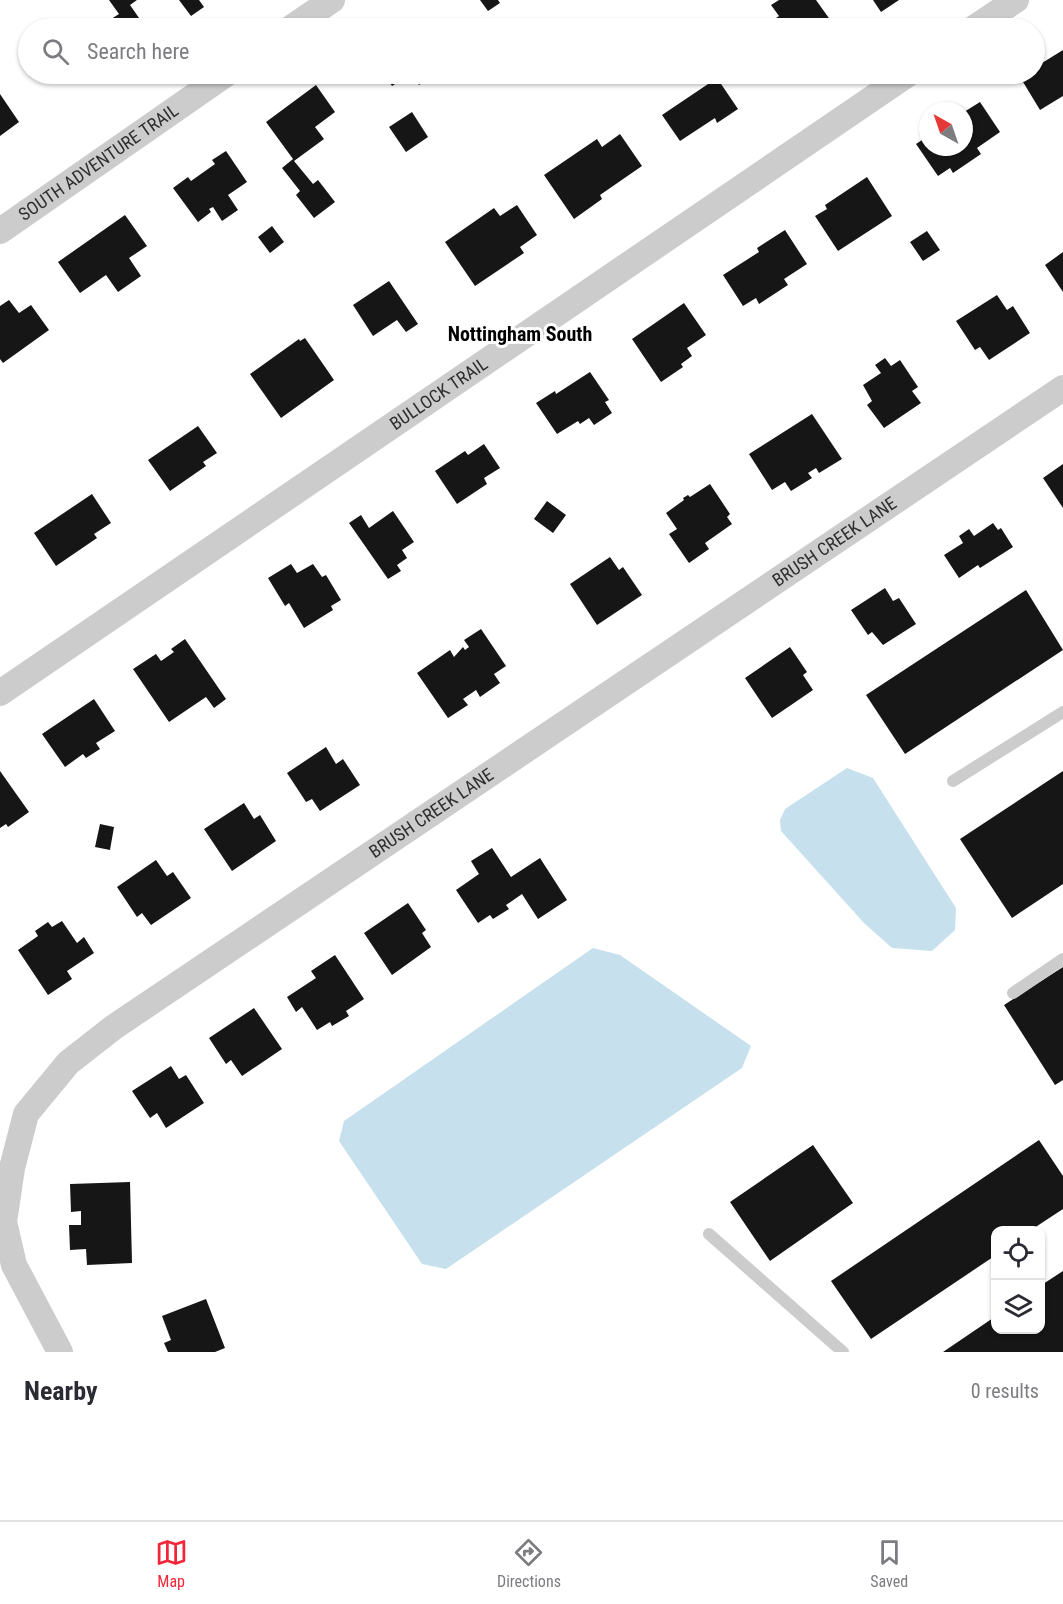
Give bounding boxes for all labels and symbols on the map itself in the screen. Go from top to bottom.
street label: SOUTH ADVENTURE TRAIL [14,99,182,225]
north arrow [919,102,973,156]
district label: Nottingham South [448,322,592,346]
street label: BULLOCK TRAIL [386,353,492,434]
street label: BRUSH CREEK LANE [768,492,900,591]
street label: BRUSH CREEK LANE [365,764,497,862]

